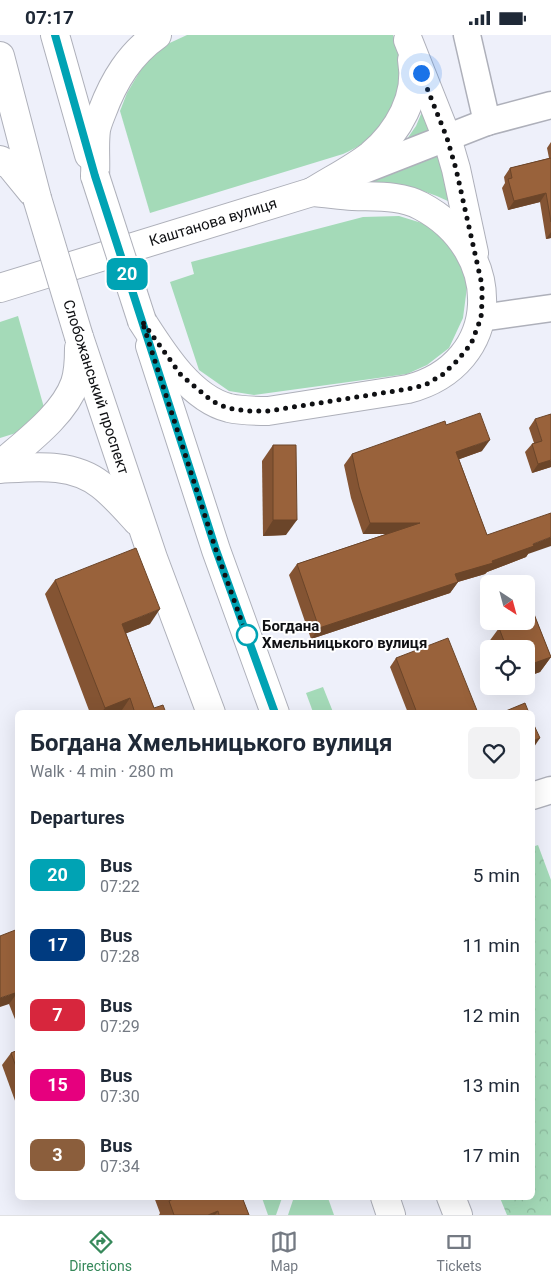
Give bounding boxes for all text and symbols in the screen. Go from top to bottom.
text: 07:17 [25,6,74,29]
your location [409,61,434,86]
street label: Каштанова вулиця [147,194,279,250]
line badge: 20 [104,258,150,290]
text: 20 [117,263,137,284]
street label: Слобожанський проспект [59,297,133,477]
north arrow [480,575,535,630]
map controls [480,575,535,695]
place label: Богдана Хмельницького вулиця [262,617,428,652]
marker: Богдана Хмельницького вулиця [236,624,258,646]
button: locate [480,640,535,695]
button: heart [468,727,520,779]
text: Богдана Хмельницького вулиця [30,729,392,757]
text: Walk · 4 min · 280 m [30,762,174,781]
text: Departures [30,806,125,829]
text: Bus [100,854,133,877]
text: 20 [47,864,68,885]
text: 5 min [473,864,520,887]
text: 07:22 [100,877,140,896]
text: Bus [100,924,133,947]
text: 17 [47,934,68,955]
text: 11 min [462,934,520,957]
text: 07:28 [100,947,140,966]
text: Bus [100,994,133,1017]
text: 7 [52,1004,63,1025]
text: 12 min [462,1004,520,1027]
text: 07:29 [100,1017,140,1036]
text: Bus [100,1064,133,1087]
text: 15 [47,1074,68,1095]
text: 13 min [462,1074,520,1097]
text: 07:30 [100,1087,140,1106]
text: Bus [100,1134,133,1157]
text: 3 [52,1144,63,1165]
text: 17 min [462,1144,520,1167]
text: 07:34 [100,1157,140,1176]
tab: Directions [69,1228,132,1274]
tab: Map [270,1228,298,1274]
tab: Tickets [437,1228,482,1274]

